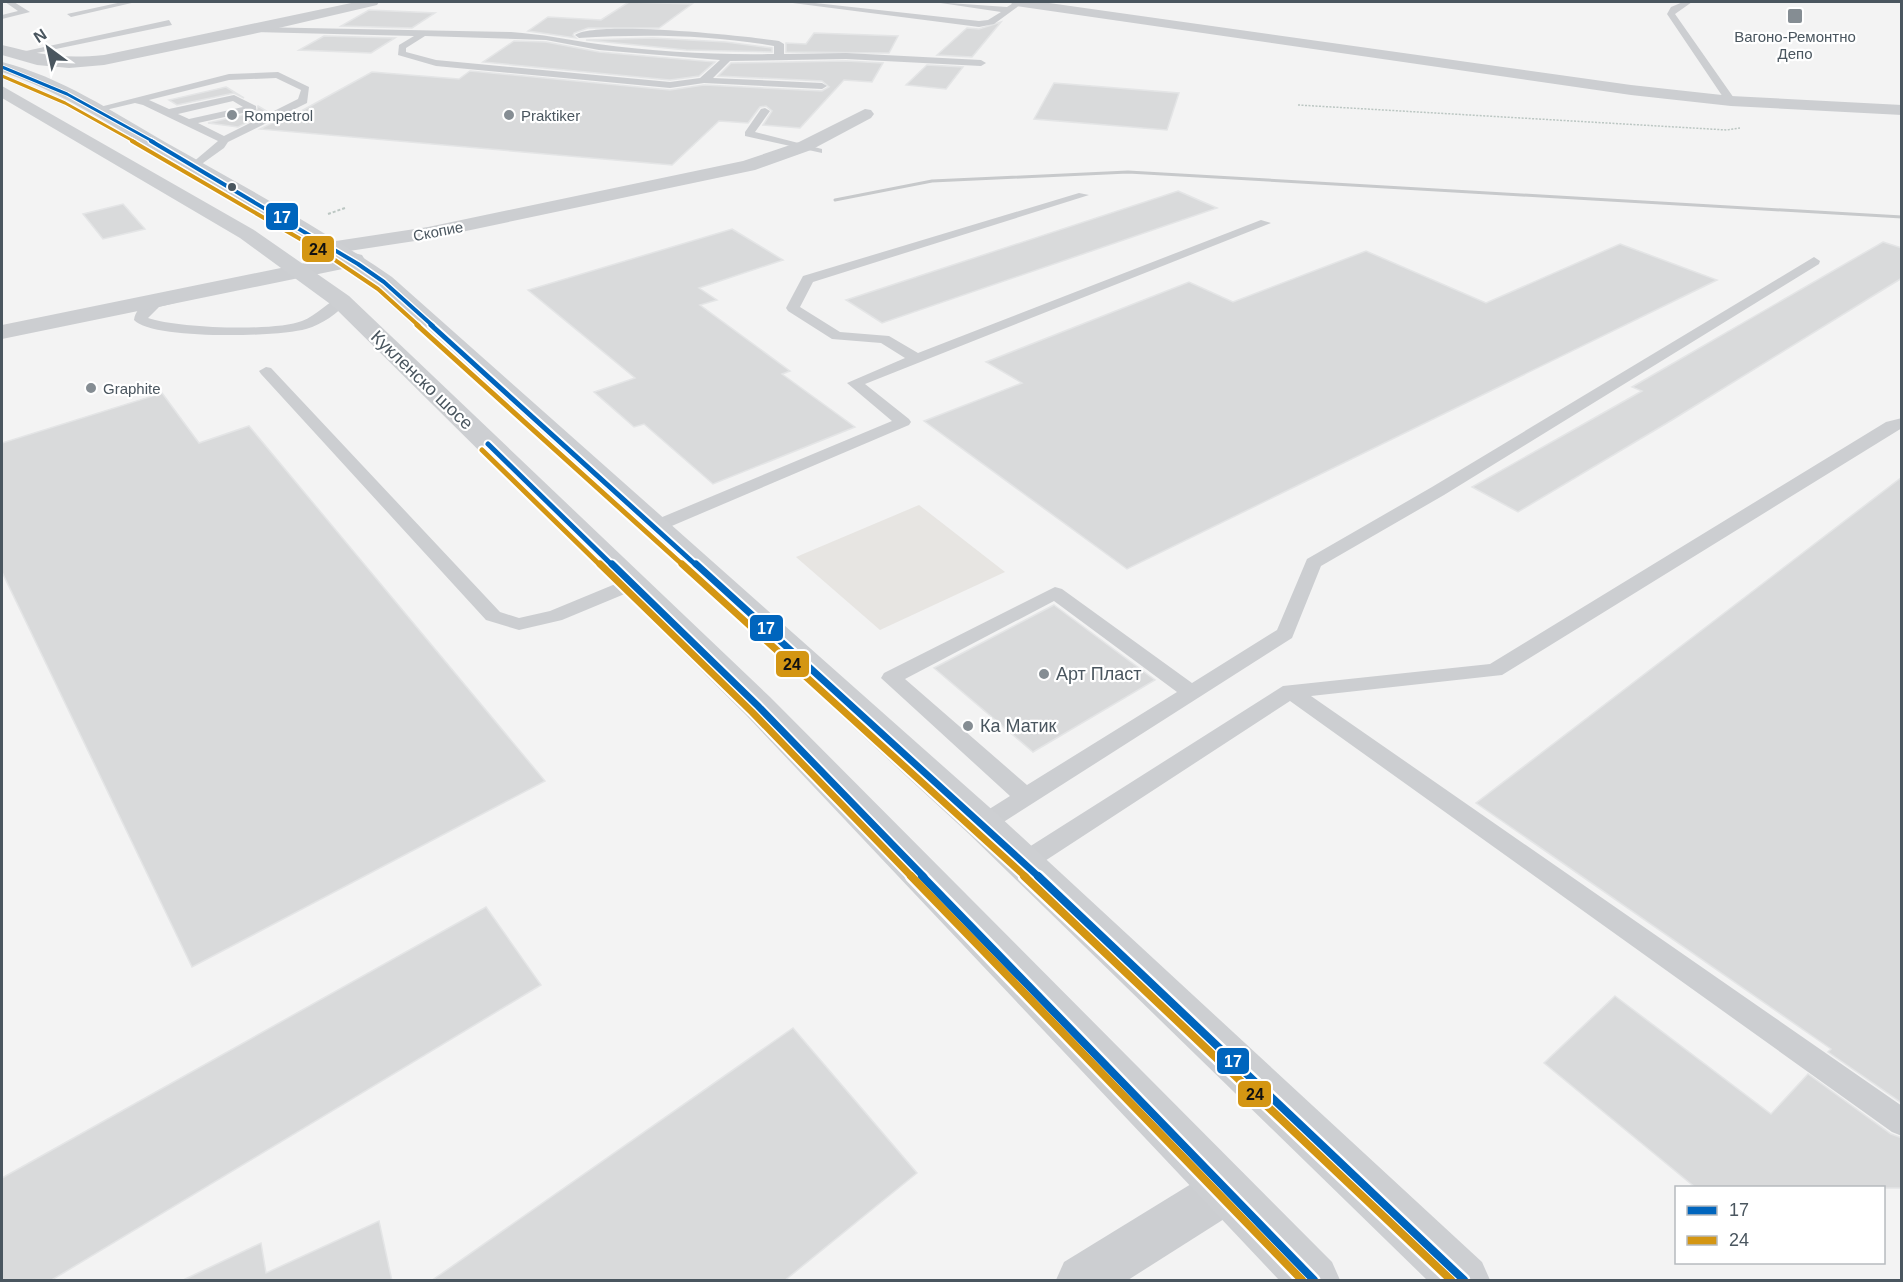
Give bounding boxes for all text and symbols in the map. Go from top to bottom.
marker: Вагоно-Ремонтно Депо [1786,7,1804,25]
north arrow [18,18,78,78]
text: N [31,26,50,46]
place label: Вагоно-Ремонтно Депо [1734,28,1856,62]
place label: Rompetrol [244,107,313,124]
place label: Praktiker [521,107,580,124]
marker: Rompetrol [225,108,239,122]
marker: Praktiker [502,108,516,122]
unlabelled marker [226,181,238,193]
line badge: 17 [265,202,299,231]
text: 17 [273,209,291,226]
street label: Скопие [411,218,465,244]
line badge: 24 [301,235,335,263]
text: 24 [309,241,327,258]
street label: Кукленско шосе [367,326,477,434]
place label: Graphite [103,380,161,397]
marker: Graphite [84,381,98,395]
line badge: 17 [749,614,784,642]
text: 17 [757,620,775,637]
line badge: 24 [775,650,810,678]
text: 24 [783,656,801,673]
place label: Арт Пласт [1056,664,1142,684]
marker: Арт Пласт [1037,667,1051,681]
place label: Ка Матик [980,716,1057,736]
marker: Ка Матик [961,719,975,733]
line badge: 17 [1216,1047,1250,1075]
text: 17 [1224,1053,1242,1070]
line badge: 24 [1237,1080,1272,1108]
text: 24 [1246,1086,1264,1103]
legend [1675,1186,1885,1264]
text: 17 [1729,1200,1749,1220]
text: 24 [1729,1230,1749,1250]

